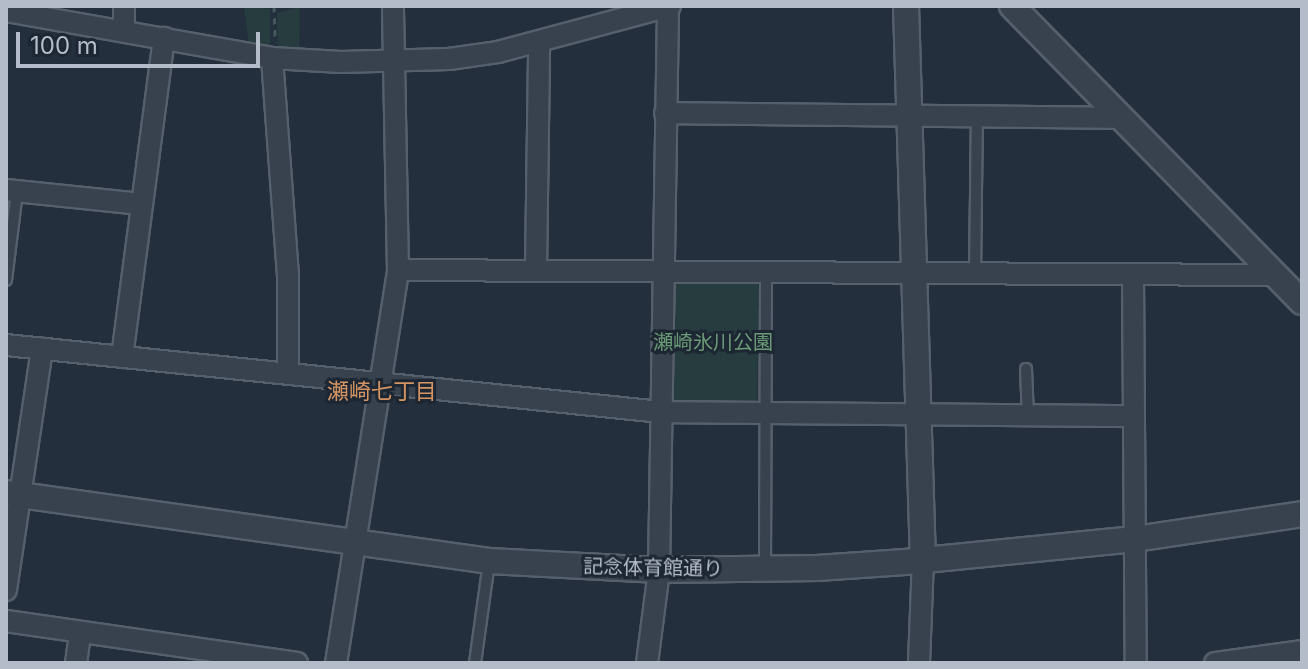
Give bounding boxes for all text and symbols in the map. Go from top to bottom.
scale bar [20,16,264,66]
text: 100 m [30,31,98,60]
park label: 瀬崎氷川公園 [653,330,773,354]
district label: 瀬崎七丁目 [327,379,437,405]
street label: 記念体育館通り [583,555,723,581]

